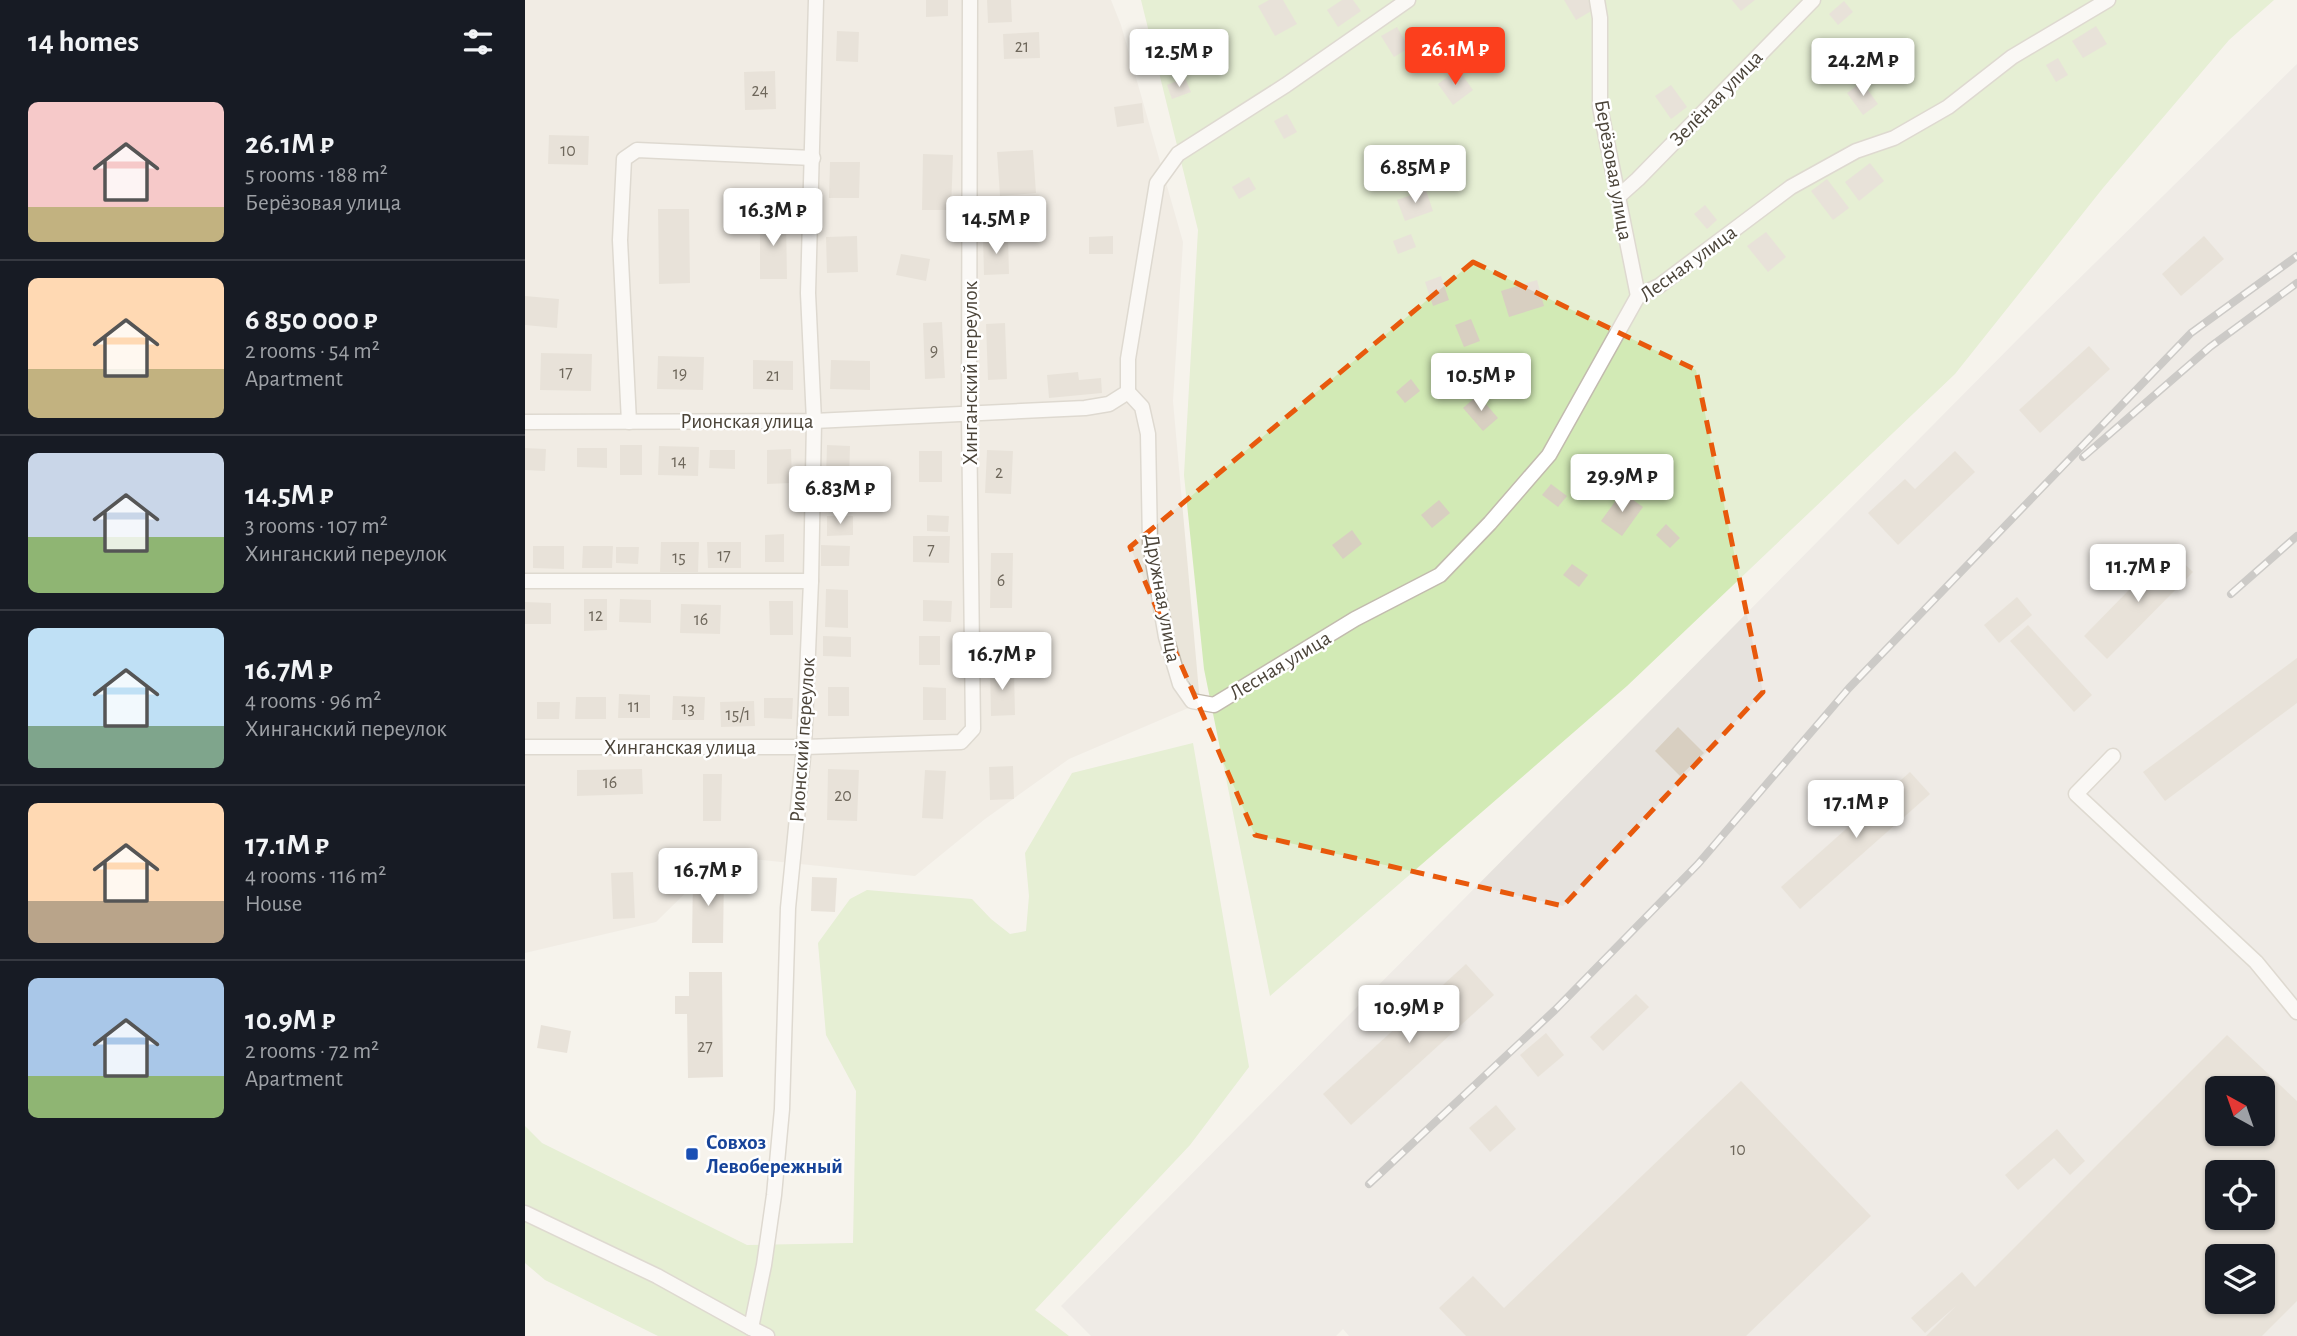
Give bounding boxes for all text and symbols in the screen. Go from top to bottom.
icon: filters [459,23,497,61]
text: 14 homes [28,27,139,57]
pin: 26.1M ₽ [1390,28,1520,87]
pin: 12.5M ₽ [1114,29,1244,89]
house number: 21 [1015,38,1029,56]
text: 26.1M ₽ [1421,38,1489,61]
pin: 24.2M ₽ [1798,38,1928,98]
text: 12.5M ₽ [1146,40,1212,63]
street label: Зелёная улица [1666,46,1767,150]
text: 24.2M ₽ [1827,49,1899,72]
house number: 24 [752,82,769,100]
street label: Берёзовая улица [1591,98,1636,243]
text: 26.1M ₽ [245,129,334,159]
icon: home [84,130,168,214]
house number: 10 [560,142,576,160]
pin: 6.85M ₽ [1350,146,1480,205]
text: 6.85M ₽ [1380,156,1450,179]
text: 5 rooms · 188 m² [245,164,388,187]
pin: 16.3M ₽ [708,188,838,248]
text: Берёзовая улица [245,192,401,215]
pin: 14.5M ₽ [931,196,1061,256]
text: 16.3M ₽ [739,199,807,222]
text: 14.5M ₽ [962,207,1030,230]
street label: Лесная улица [1636,221,1741,305]
street label: Хинганский переулок [960,280,981,465]
text: 6 850 000 ₽ [245,305,377,335]
icon: home [84,306,168,390]
text: 2 rooms · 54 m² [245,340,380,363]
house number: 9 [930,342,938,360]
pin: 10.5M ₽ [1416,354,1546,413]
house number: 17 [559,364,573,382]
text: 10.5M ₽ [1447,364,1515,387]
house number: 19 [673,365,687,383]
house number: 21 [766,367,780,385]
text: Apartment [245,368,343,391]
street label: Рионская улица [680,411,814,432]
house number: 14 [672,453,687,471]
pin: 29.9M ₽ [1557,454,1687,514]
house number: 2 [995,464,1003,482]
text: 29.9M ₽ [1587,465,1657,488]
pin: 6.83M ₽ [775,466,905,526]
text: 6.83M ₽ [805,477,875,500]
text: 14.5M ₽ [245,480,333,510]
icon: home [84,481,168,565]
text: 3 rooms · 107 m² [245,515,388,538]
street label: Дружная улица [1141,532,1184,665]
house number: 7 [927,541,935,559]
text: Хинганский переулок [245,543,447,566]
pin: 11.7M ₽ [2073,544,2203,604]
house number: 17 [717,547,731,565]
house number: 15 [672,549,686,567]
text: 11.7M ₽ [2106,555,2170,578]
house number: 6 [997,572,1005,590]
house number: 12 [589,607,603,625]
house number: 16 [694,611,708,629]
street label: Лесная улица [1226,627,1335,704]
pin: 16.7M ₽ [937,632,1067,692]
text: 16.7M ₽ [968,643,1036,666]
text: 16.7M ₽ [245,655,333,685]
icon: home [84,656,168,740]
street label: Рионский переулок [786,656,819,823]
text: 4 rooms · 96 m² [245,690,381,713]
house number: 11 [628,698,640,716]
house number: 13 [681,700,695,718]
house number: 15/1 [725,706,751,724]
text: Хинганский переулок [245,718,447,741]
street label: Хинганская улица [604,737,757,758]
house number: 16 [603,774,617,792]
pin: 17.1M ₽ [1791,780,1921,840]
house number: 20 [834,787,852,805]
text: 17.1M ₽ [1824,791,1888,814]
text: 17.1M ₽ [245,830,329,860]
icon: home [84,831,168,915]
pin: 16.7M ₽ [643,848,773,908]
text: 16.7M ₽ [674,859,742,882]
text: 4 rooms · 116 m² [245,865,386,888]
text: House [245,893,302,916]
pin: 10.9M ₽ [1344,986,1474,1045]
text: 10.9M ₽ [1374,996,1444,1019]
text: 10.9M ₽ [245,1005,335,1035]
icon: home [84,1006,168,1090]
house number: 27 [697,1038,713,1056]
text: 2 rooms · 72 m² [245,1040,379,1063]
text: Apartment [245,1068,343,1091]
north arrow [2205,1076,2275,1146]
map controls [2205,1076,2275,1314]
place label: Совхоз Левобережный [706,1132,843,1177]
house number: 10 [1730,1141,1746,1159]
marker: Совхоз Левобережный [684,1146,700,1162]
button: locate [2205,1160,2275,1230]
button: layers [2205,1244,2275,1314]

